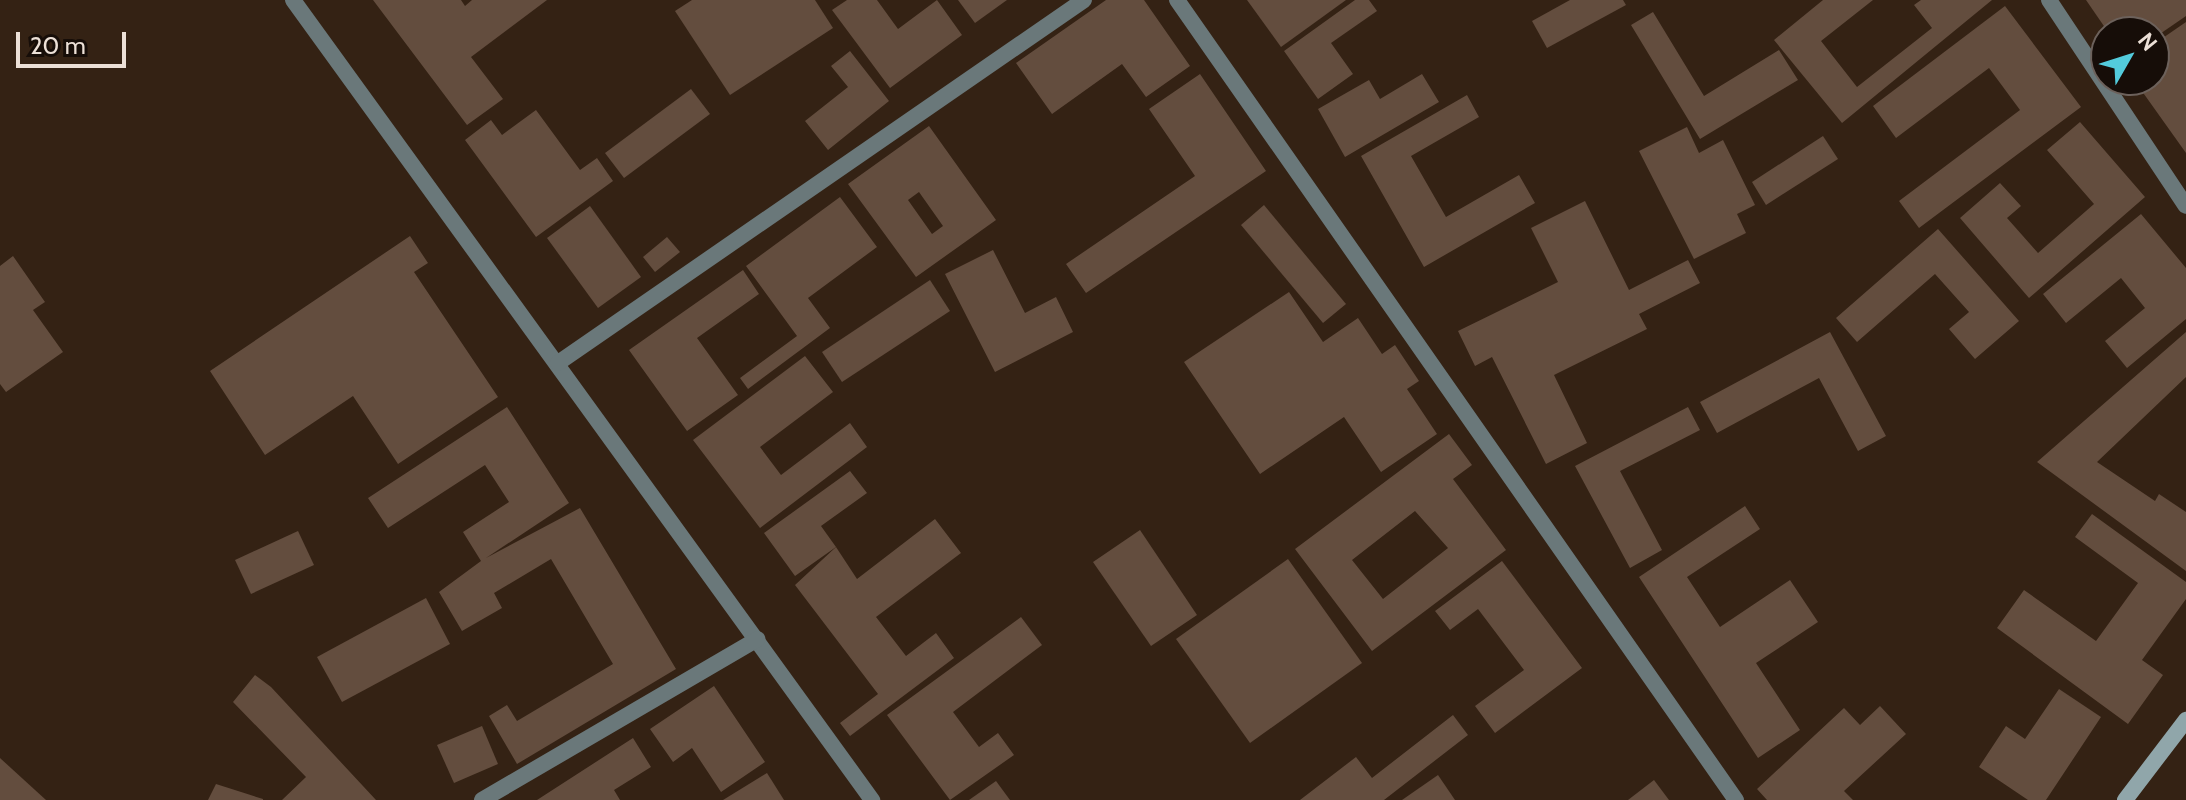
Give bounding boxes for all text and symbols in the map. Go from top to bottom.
scale bar [20,16,130,66]
north arrow [2090,16,2170,96]
text: N [2132,27,2163,56]
text: 20 m [30,31,86,60]

